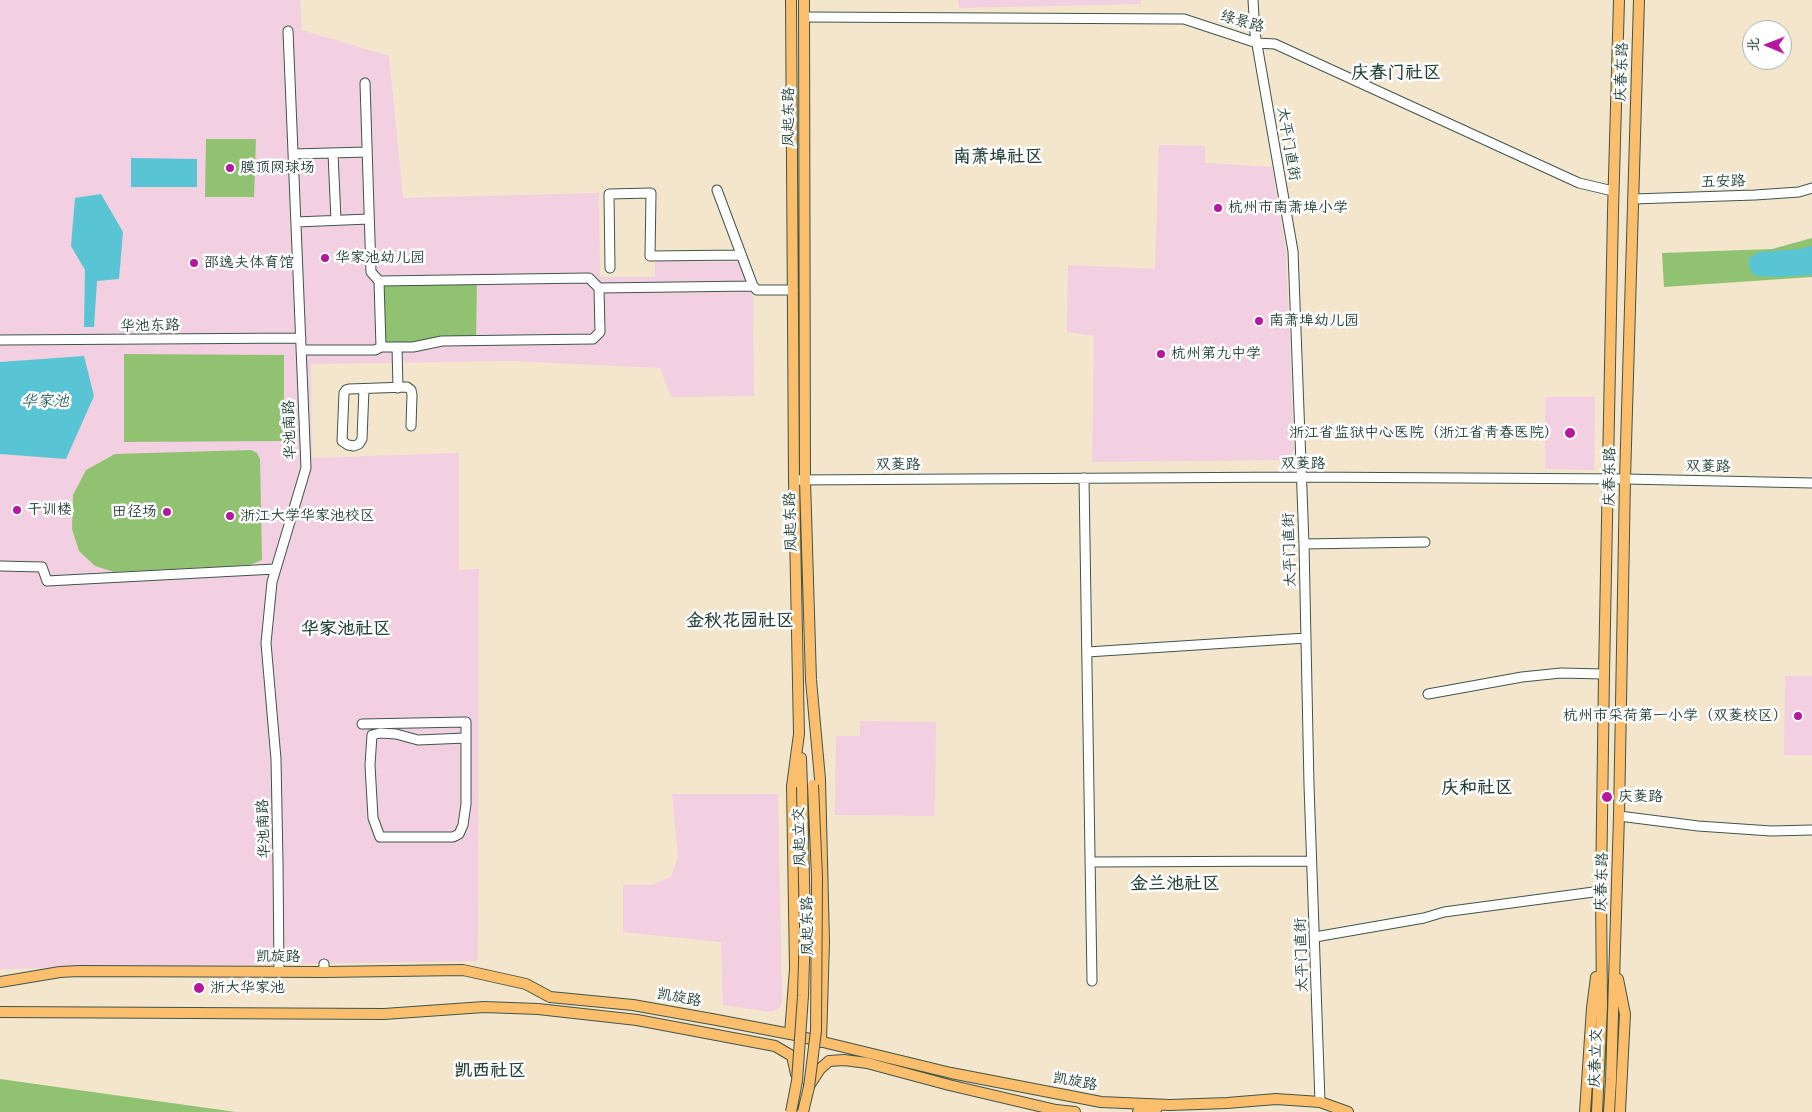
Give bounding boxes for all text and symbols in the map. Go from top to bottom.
street label: 绿景路 [1218,7,1266,37]
north arrow [1742,20,1792,70]
text: 北 [1744,38,1762,52]
street label: 庆春东路 [1612,42,1632,102]
district label: 庆春门社区 [1351,62,1441,84]
street label: 凤起东路 [780,87,798,147]
street label: 太平门直街 [1273,106,1303,182]
district label: 南萧埠社区 [953,146,1043,168]
place label: 膜顶网球场 [240,159,315,177]
marker: 膜顶网球场 [224,162,236,174]
street label: 五安路 [1700,172,1746,192]
place label: 杭州市南萧埠小学 [1228,199,1348,217]
marker: 杭州市南萧埠小学 [1212,202,1224,214]
place label: 华家池幼儿园 [335,249,425,267]
marker: 华家池幼儿园 [319,252,331,264]
place label: 邵逸夫体育馆 [204,254,294,272]
marker: 邵逸夫体育馆 [188,257,200,269]
place label: 南萧埠幼儿园 [1269,312,1359,330]
marker: 南萧埠幼儿园 [1253,315,1265,327]
street label: 华池东路 [120,316,180,336]
place label: 杭州第九中学 [1171,345,1261,363]
marker: 杭州第九中学 [1155,348,1167,360]
water label: 华家池 [21,392,69,412]
street label: 华池南路 [280,400,300,460]
place label: 浙江省监狱中心医院（浙江省青春医院） [1289,424,1559,442]
marker: 浙江省监狱中心医院（浙江省青春医院） [1563,426,1577,440]
street label: 庆春东路 [1600,447,1620,507]
street label: 双菱路 [1281,455,1325,473]
street label: 双菱路 [876,456,920,474]
street label: 双菱路 [1685,458,1731,476]
street label: 凤起东路 [781,492,801,552]
place label: 干训楼 [27,501,72,519]
place label: 田径场 [112,503,157,521]
marker: 干训楼 [11,504,23,516]
marker: 田径场 [161,506,173,518]
place label: 浙江大学华家池校区 [240,507,375,525]
marker: 浙江大学华家池校区 [224,510,236,522]
street label: 太平门直街 [1280,512,1300,588]
district label: 金秋花园社区 [686,610,794,632]
district label: 华家池社区 [301,618,391,640]
place label: 杭州市采荷第一小学（双菱校区） [1563,707,1788,725]
marker: 杭州市采荷第一小学（双菱校区） [1792,710,1804,722]
district label: 庆和社区 [1441,777,1513,799]
place label: 庆菱路 [1618,788,1663,806]
marker: 庆菱路 [1600,790,1614,804]
street label: 华池南路 [254,799,274,859]
street label: 凤起立交 [790,807,810,867]
street label: 庆春东路 [1592,852,1612,912]
district label: 金兰池社区 [1130,873,1220,895]
street label: 凤起东路 [798,896,818,956]
street label: 太平门直街 [1292,917,1312,993]
street label: 凯旋路 [256,948,300,966]
place label: 浙大华家池 [210,979,285,997]
marker: 浙大华家池 [192,981,206,995]
street label: 凯旋路 [655,985,703,1011]
street label: 庆春立交 [1586,1028,1606,1088]
district label: 凯西社区 [454,1060,526,1082]
street label: 凯旋路 [1051,1069,1099,1095]

